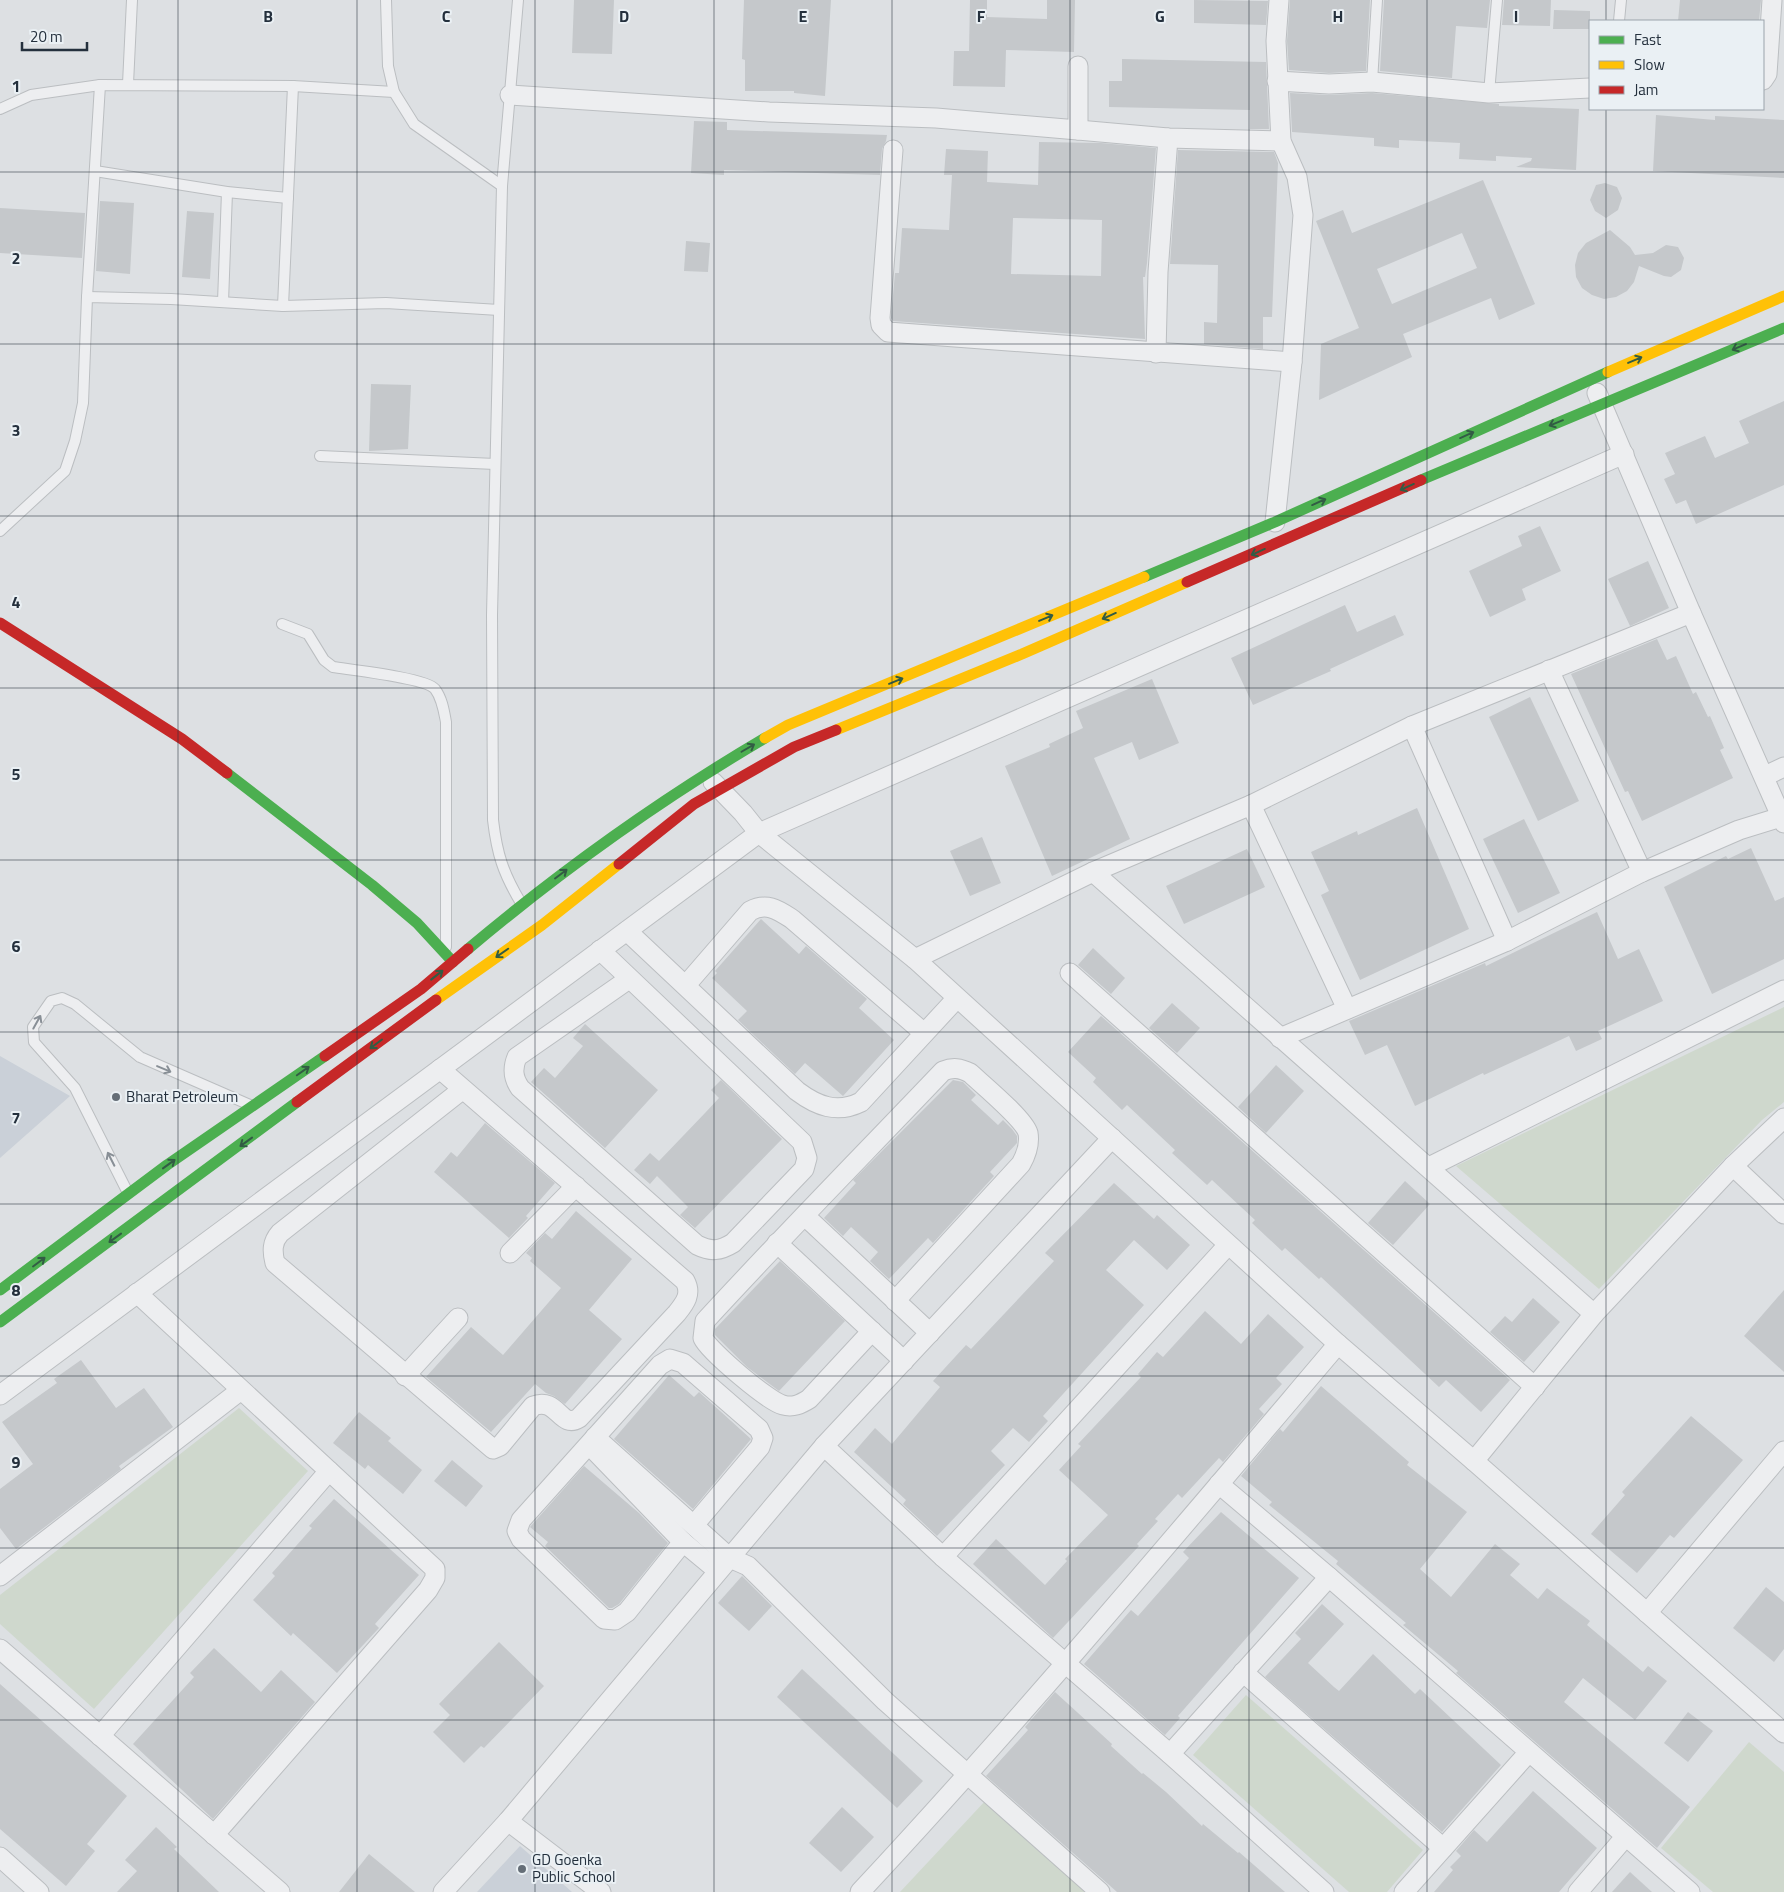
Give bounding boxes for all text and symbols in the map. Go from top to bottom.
text: B [263,4,273,28]
text: C [442,4,451,28]
text: D [619,4,629,28]
text: E [799,4,808,28]
text: F [977,4,986,28]
text: G [1155,4,1165,28]
text: H [1333,4,1343,28]
text: I [1514,4,1518,28]
scale bar [22,20,88,52]
legend [1589,20,1764,110]
text: 20 m [30,25,63,48]
text: Fast [1634,28,1662,51]
text: Slow [1634,53,1665,76]
text: 1 [12,74,20,98]
text: Jam [1634,78,1658,101]
text: 2 [12,246,20,270]
one-way arrow [1732,342,1747,352]
one-way arrow [1628,354,1643,363]
text: 3 [12,418,20,442]
one-way arrow [1549,418,1564,428]
one-way arrow [1459,429,1474,439]
one-way arrow [1400,482,1415,492]
one-way arrow [1311,496,1326,506]
one-way arrow [1251,547,1266,557]
text: 4 [12,590,21,614]
one-way arrow [1038,612,1053,622]
one-way arrow [1102,612,1117,622]
one-way arrow [888,676,903,685]
one-way arrow [740,742,755,752]
text: 5 [12,762,21,786]
one-way arrow [554,869,567,880]
text: 6 [12,934,21,958]
one-way arrow [495,948,509,958]
one-way arrow [430,970,443,981]
one-way arrow [32,1015,42,1030]
one-way arrow [369,1039,383,1049]
one-way arrow [156,1065,171,1074]
one-way arrow [295,1066,309,1076]
place label: Bharat Petroleum [126,1085,238,1108]
marker: Bharat Petroleum [110,1091,122,1103]
text: 7 [12,1106,20,1130]
one-way arrow [240,1136,253,1147]
one-way arrow [106,1152,115,1167]
one-way arrow [162,1159,176,1169]
one-way arrow [109,1232,122,1243]
one-way arrow [32,1256,45,1267]
text: 8 [12,1278,21,1302]
text: 9 [12,1450,21,1474]
place label: GD Goenka Public School [532,1848,615,1888]
marker: GD Goenka Public School [516,1863,528,1875]

